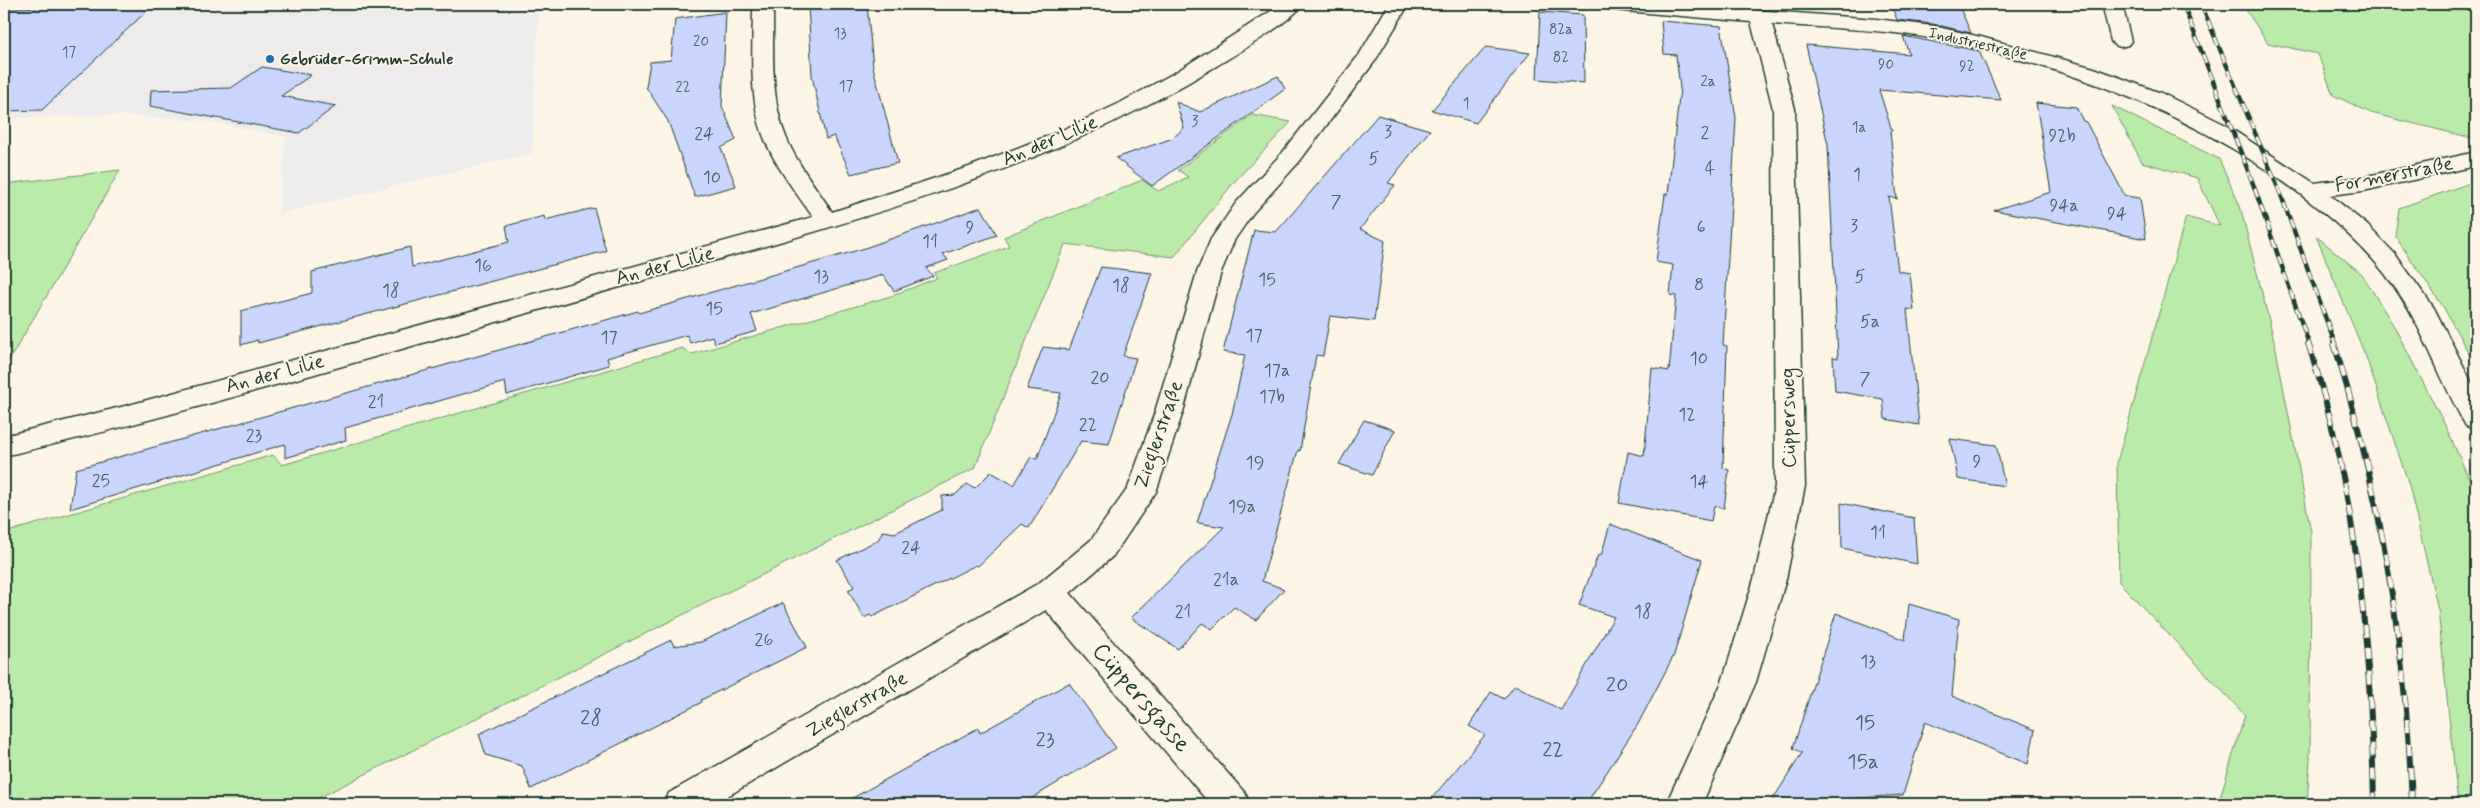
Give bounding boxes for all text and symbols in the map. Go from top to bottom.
house number: 82a [1549,20,1573,40]
street label: Industriestraße [1926,22,2030,66]
house number: 13 [833,24,847,44]
house number: 20 [693,32,709,52]
house number: 17 [62,43,77,63]
house number: 82 [1553,48,1569,68]
place label: Gebrüder-Grimm-Schule [280,49,453,70]
marker: Gebrüder-Grimm-Schule [264,53,276,65]
house number: 90 [1878,55,1894,75]
house number: 92 [1959,57,1975,77]
house number: 2a [1700,72,1716,92]
house number: 17 [839,77,854,97]
house number: 22 [675,78,691,98]
house number: 1 [1463,94,1469,114]
street label: An der Lilie [998,109,1102,173]
house number: 3 [1192,112,1199,132]
house number: 1a [1852,118,1866,138]
house number: 3 [1384,120,1392,144]
house number: 2 [1701,121,1710,145]
house number: 24 [694,122,714,146]
house number: 92b [2048,124,2076,148]
house number: 5 [1369,147,1380,171]
street label: Formerstraße [2333,150,2456,200]
house number: 4 [1705,157,1715,181]
house number: 1 [1853,163,1861,187]
house number: 10 [703,166,721,190]
house number: 7 [1331,190,1342,214]
house number: 94a [2049,194,2079,218]
house number: 94 [2107,202,2127,226]
house number: 3 [1850,214,1858,238]
house number: 6 [1696,215,1706,239]
house number: 9 [966,216,975,240]
house number: 11 [922,230,938,254]
street label: An der Lilie [613,240,718,292]
house number: 16 [474,254,492,278]
house number: 13 [813,265,829,289]
house number: 5 [1855,265,1866,289]
house number: 15 [1258,268,1276,292]
house number: 8 [1694,273,1704,297]
house number: 18 [1112,274,1130,298]
house number: 18 [382,279,400,303]
house number: 15 [705,297,723,321]
house number: 5a [1860,310,1880,334]
house number: 17 [1245,324,1263,348]
house number: 17 [600,326,618,350]
house number: 10 [1690,347,1708,371]
street label: An der Lilie [223,348,328,400]
house number: 17a [1264,359,1290,383]
house number: 20 [1090,366,1110,390]
house number: 7 [1860,367,1871,391]
street label: Cüppersweg [1775,368,1804,468]
street label: Zieglerstraße [1128,377,1192,494]
house number: 17b [1259,385,1285,409]
house number: 21 [368,390,384,414]
house number: 12 [1678,403,1696,427]
house number: 22 [1079,413,1097,437]
house number: 23 [246,424,263,448]
house number: 9 [1973,450,1982,474]
house number: 19 [1246,451,1264,475]
house number: 25 [92,469,110,493]
house number: 14 [1690,470,1709,494]
house number: 19a [1228,495,1256,519]
house number: 11 [1870,521,1886,545]
house number: 24 [901,536,921,560]
house number: 21a [1213,568,1239,592]
house number: 21 [1175,600,1191,624]
house number: 18 [1634,600,1652,624]
house number: 26 [755,628,773,652]
street label: Cüppersgasse [1082,637,1197,761]
house number: 13 [1860,650,1876,674]
street label: Zieglerstraße [801,665,914,747]
house number: 20 [1606,671,1628,699]
house number: 28 [580,704,602,732]
house number: 15 [1855,709,1875,737]
house number: 23 [1035,726,1055,754]
house number: 22 [1542,736,1564,764]
house number: 15a [1847,748,1879,776]

